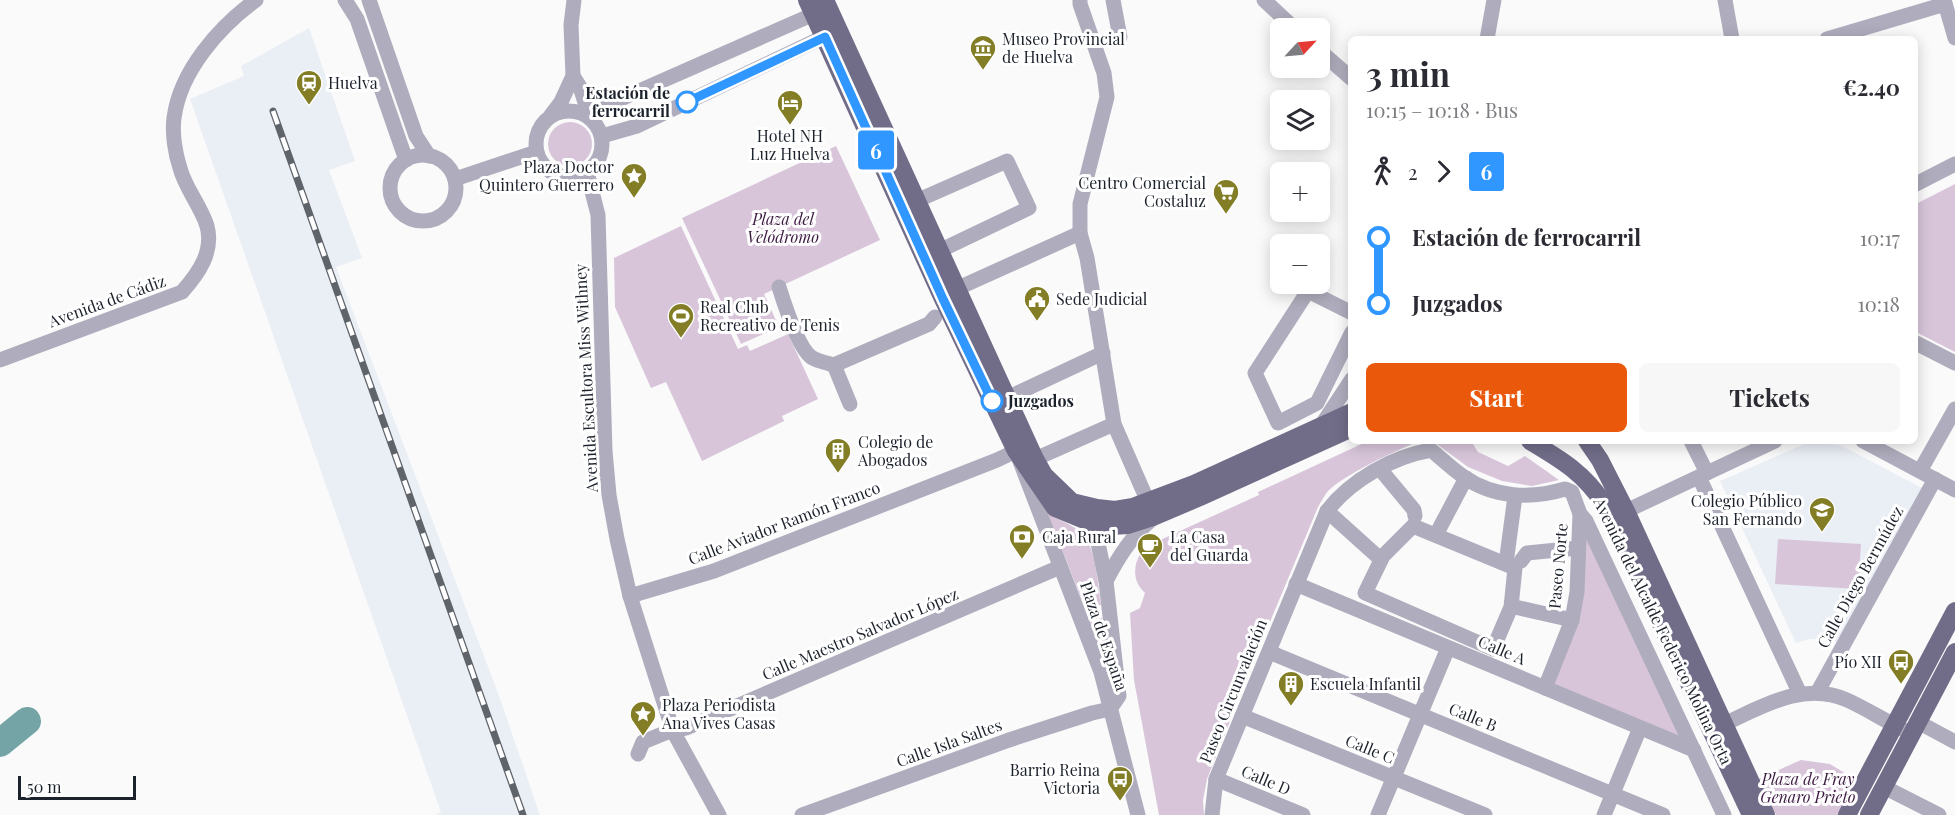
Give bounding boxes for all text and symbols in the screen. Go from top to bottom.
north arrow [1270,18,1330,78]
map controls [1270,18,1330,294]
place label: Museo Provincial de Huelva [1002,28,1125,67]
museum icon: Museo Provincial de Huelva [968,33,998,71]
text: 3 min [1366,51,1450,95]
station icon: Huelva [294,68,324,106]
place label: Huelva [328,72,378,93]
text: €2.40 [1843,72,1900,102]
place label: Estación de ferrocarril [585,82,670,121]
hotel icon: Hotel NH Luz Huelva [775,88,805,126]
button: layers [1270,90,1330,150]
marker: Estación de ferrocarril [676,91,698,113]
text: 10:15 – 10:18 · Bus [1366,96,1518,123]
place label: Hotel NH Luz Huelva [750,125,830,164]
line badge: 6 [856,130,896,170]
text: 6 [870,136,882,164]
icon: walk [1366,155,1399,188]
icon: forward [1427,155,1460,188]
place label: Plaza Doctor Quintero Guerrero [479,156,614,195]
text: 6 [1481,157,1492,185]
text: 2 [1408,158,1418,185]
place icon: Plaza Doctor Quintero Guerrero [619,161,649,199]
button: + [1270,162,1330,222]
place label: Centro Comercial Costaluz [1078,172,1206,211]
supermarket icon: Centro Comercial Costaluz [1211,177,1241,215]
park label: Plaza del Velódromo [747,208,819,247]
text: Estación de ferrocarril [1412,222,1641,252]
text: 10:17 [1860,224,1900,251]
button: − [1270,234,1330,294]
street label: Avenida Escultora Miss Withney [569,263,602,494]
street label: Avenida de Cádiz [44,269,169,332]
public building icon: Sede Judicial [1022,284,1052,322]
place label: Sede Judicial [1056,288,1148,309]
text: Juzgados [1412,288,1503,318]
text: 10:18 [1857,290,1900,317]
place label: Real Club Recreativo de Tenis [700,296,840,335]
sports icon: Real Club Recreativo de Tenis [666,301,696,339]
button: Start [1366,363,1627,432]
button: Tickets [1639,363,1900,432]
marker: Juzgados [981,390,1003,412]
place label: Juzgados [1007,390,1074,411]
place label: Colegio de Abogados [857,431,933,470]
building icon: Colegio de Abogados [823,436,853,474]
street label: Calle Aviador Ramón Franco [685,476,883,569]
place label: Colegio Público San Fernando [1691,490,1802,529]
street label: Avenida del Alcalde Federico Molina Orta [1589,493,1737,768]
school or university icon: Colegio Público San Fernando [1807,495,1837,533]
street label: Calle Diego Bermúdez [1812,502,1908,651]
bank icon: Caja Rural [1007,522,1037,560]
street label: Paseo Norte [1543,522,1572,610]
place label: Caja Rural [1042,526,1117,547]
place label: La Casa del Guarda [1170,526,1249,565]
cafe icon: La Casa del Guarda [1135,531,1165,569]
street label: Plaza de España [1076,578,1133,693]
street label: Calle Maestro Salvador López [758,582,961,684]
street label: Paseo Circunvalación [1194,615,1271,766]
street label: Calle A [1475,630,1530,669]
bus stop icon: Pío XII [1886,647,1916,685]
place label: Pío XII [1834,651,1882,672]
building icon: Escuela Infantil [1276,669,1306,707]
place label: Escuela Infantil [1310,673,1422,694]
place label: Plaza Periodista Ana Vives Casas [661,694,776,733]
street label: Calle B [1446,697,1500,736]
place icon: Plaza Periodista Ana Vives Casas [628,699,658,737]
street label: Calle Isla Saltes [893,714,1005,771]
street label: Calle C [1343,729,1398,768]
place label: Barrio Reina Victoria [1010,759,1100,798]
street label: Calle D [1238,760,1294,799]
bus stop icon: Barrio Reina Victoria [1105,764,1135,802]
park label: Plaza de Fray Genaro Prieto [1760,768,1856,807]
scale bar [18,773,136,800]
text: 50 m [27,776,61,797]

